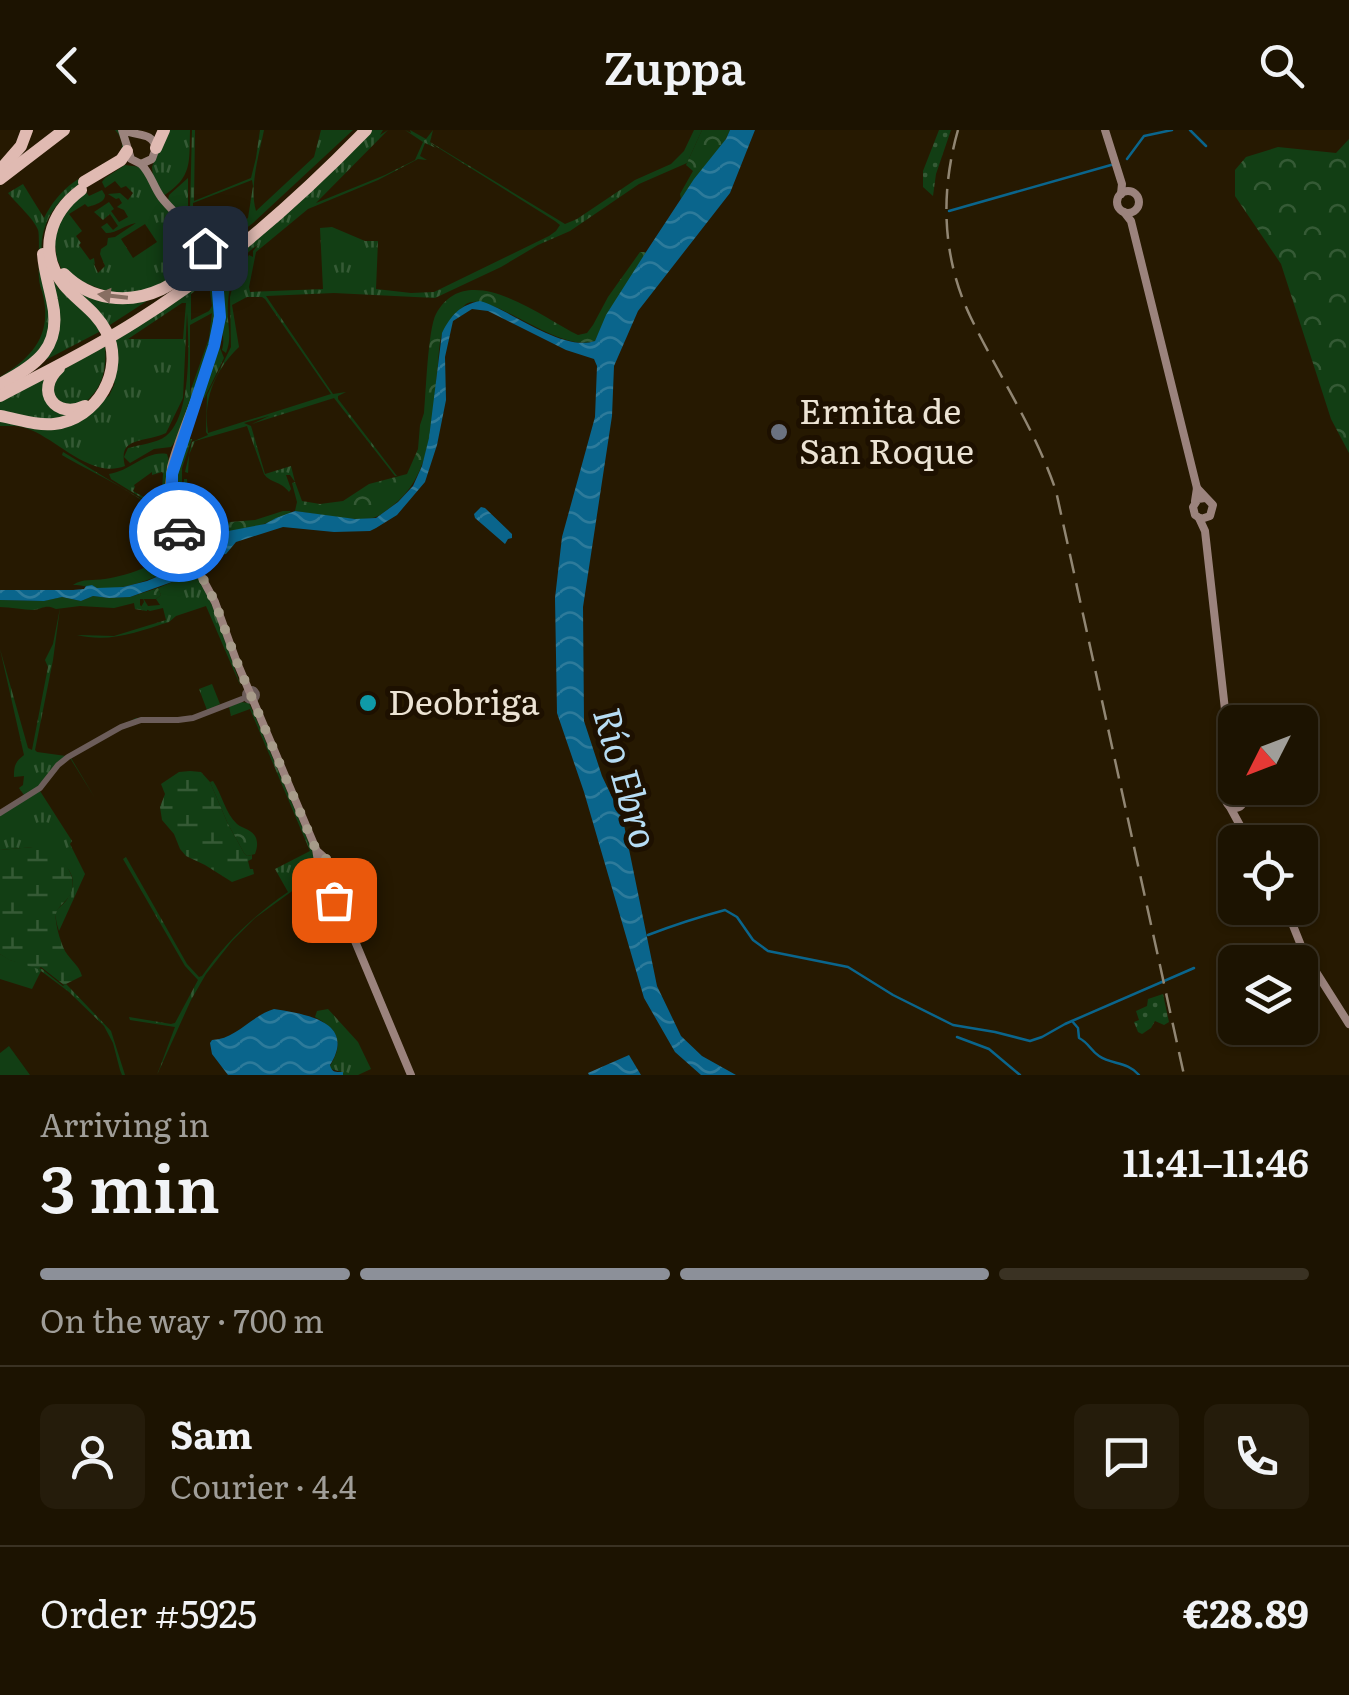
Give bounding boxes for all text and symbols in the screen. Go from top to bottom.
text: Zuppa [603,32,746,99]
icon: back [40,38,95,93]
icon: search [1254,38,1309,93]
pin [163,206,248,291]
icon: home [178,221,233,276]
one-way arrow [97,288,128,304]
place label: Ermita de San Roque [799,383,974,475]
marker: Ermita de San Roque [768,421,790,443]
courier [129,482,229,582]
icon: car [152,505,207,560]
place label: Deobriga [388,674,540,726]
marker: Deobriga [357,692,379,714]
water label: Río Ebro [581,700,676,855]
north arrow [1218,705,1318,805]
map controls [1218,705,1318,1045]
button: locate [1218,825,1318,925]
pin [292,858,377,943]
icon: bag [307,873,362,928]
button: layers [1218,945,1318,1045]
text: Arriving in [40,1099,210,1147]
text: 11:41–11:46 [1122,1132,1309,1189]
text: 3 min [40,1136,220,1233]
text: On the way · 700 m [40,1295,324,1343]
button: person [40,1404,145,1509]
text: Sam [170,1404,253,1461]
button: chat [1074,1404,1179,1509]
button: phone [1204,1404,1309,1509]
text: Courier · 4.4 [170,1461,357,1509]
text: Order #5925 [40,1583,257,1640]
text: €28.89 [1183,1583,1309,1640]

